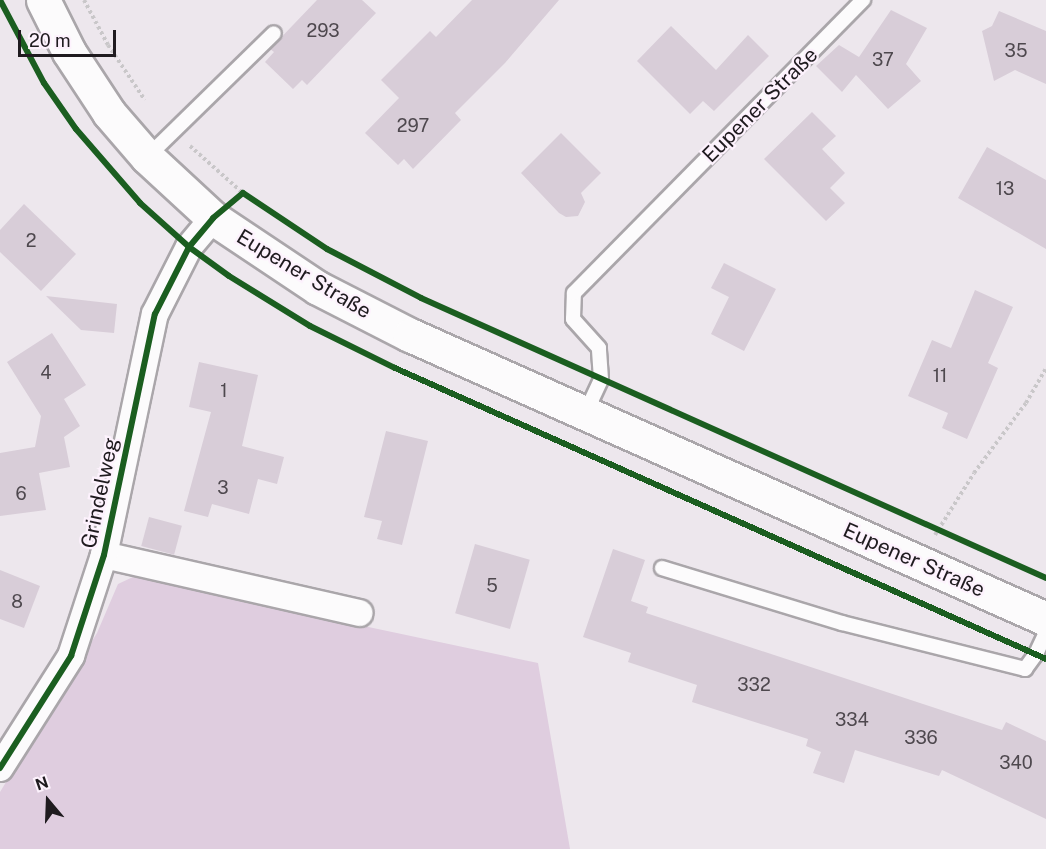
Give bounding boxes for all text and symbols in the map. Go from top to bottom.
scale bar [21,18,118,56]
house number: 293 [306,20,340,42]
text: 20 m [29,30,71,51]
house number: 35 [1005,40,1027,62]
street label: Eupener Straße [697,42,823,168]
house number: 37 [872,49,894,71]
house number: 297 [397,115,429,137]
house number: 13 [996,178,1014,200]
street label: Eupener Straße [232,224,376,324]
house number: 2 [26,230,36,252]
house number: 4 [40,362,52,384]
house number: 11 [933,365,947,387]
house number: 1 [220,380,228,402]
street label: Grindelweg [76,435,124,551]
house number: 3 [217,477,229,499]
house number: 6 [15,483,27,505]
street label: Eupener Straße [839,517,989,603]
house number: 5 [486,575,498,597]
house number: 8 [11,591,23,613]
house number: 332 [737,674,771,696]
house number: 334 [835,709,869,731]
house number: 336 [904,727,938,749]
house number: 340 [999,752,1033,774]
north arrow [18,771,78,831]
text: N [33,772,51,795]

